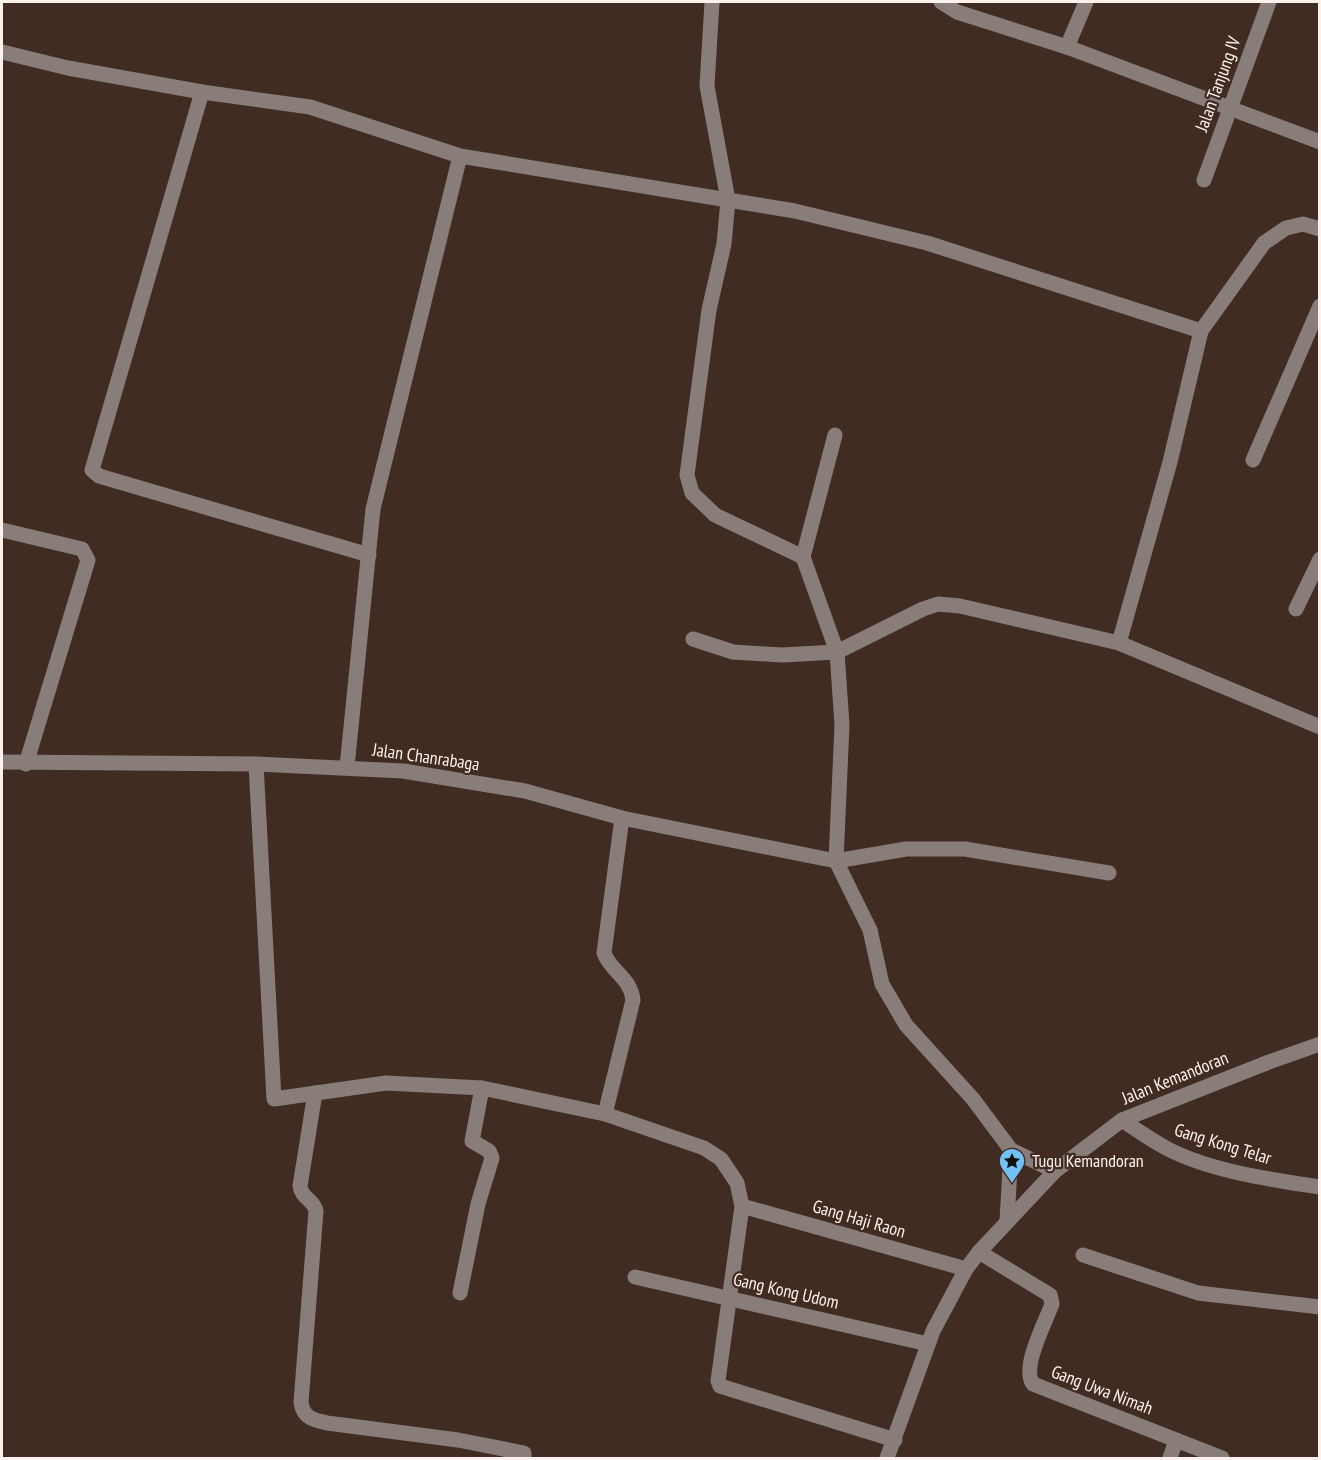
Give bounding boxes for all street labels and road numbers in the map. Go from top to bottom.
street label: Jalan Tanjung IV [1189,33,1246,135]
street label: Jalan Chanrabaga [370,737,481,775]
street label: Jalan Kemandoran [1117,1046,1231,1110]
street label: Gang Kong Telar [1172,1118,1275,1169]
street label: Gang Haji Raon [810,1194,908,1243]
street label: Gang Kong Udom [731,1267,841,1314]
street label: Gang Uwa Nimah [1048,1360,1156,1419]

